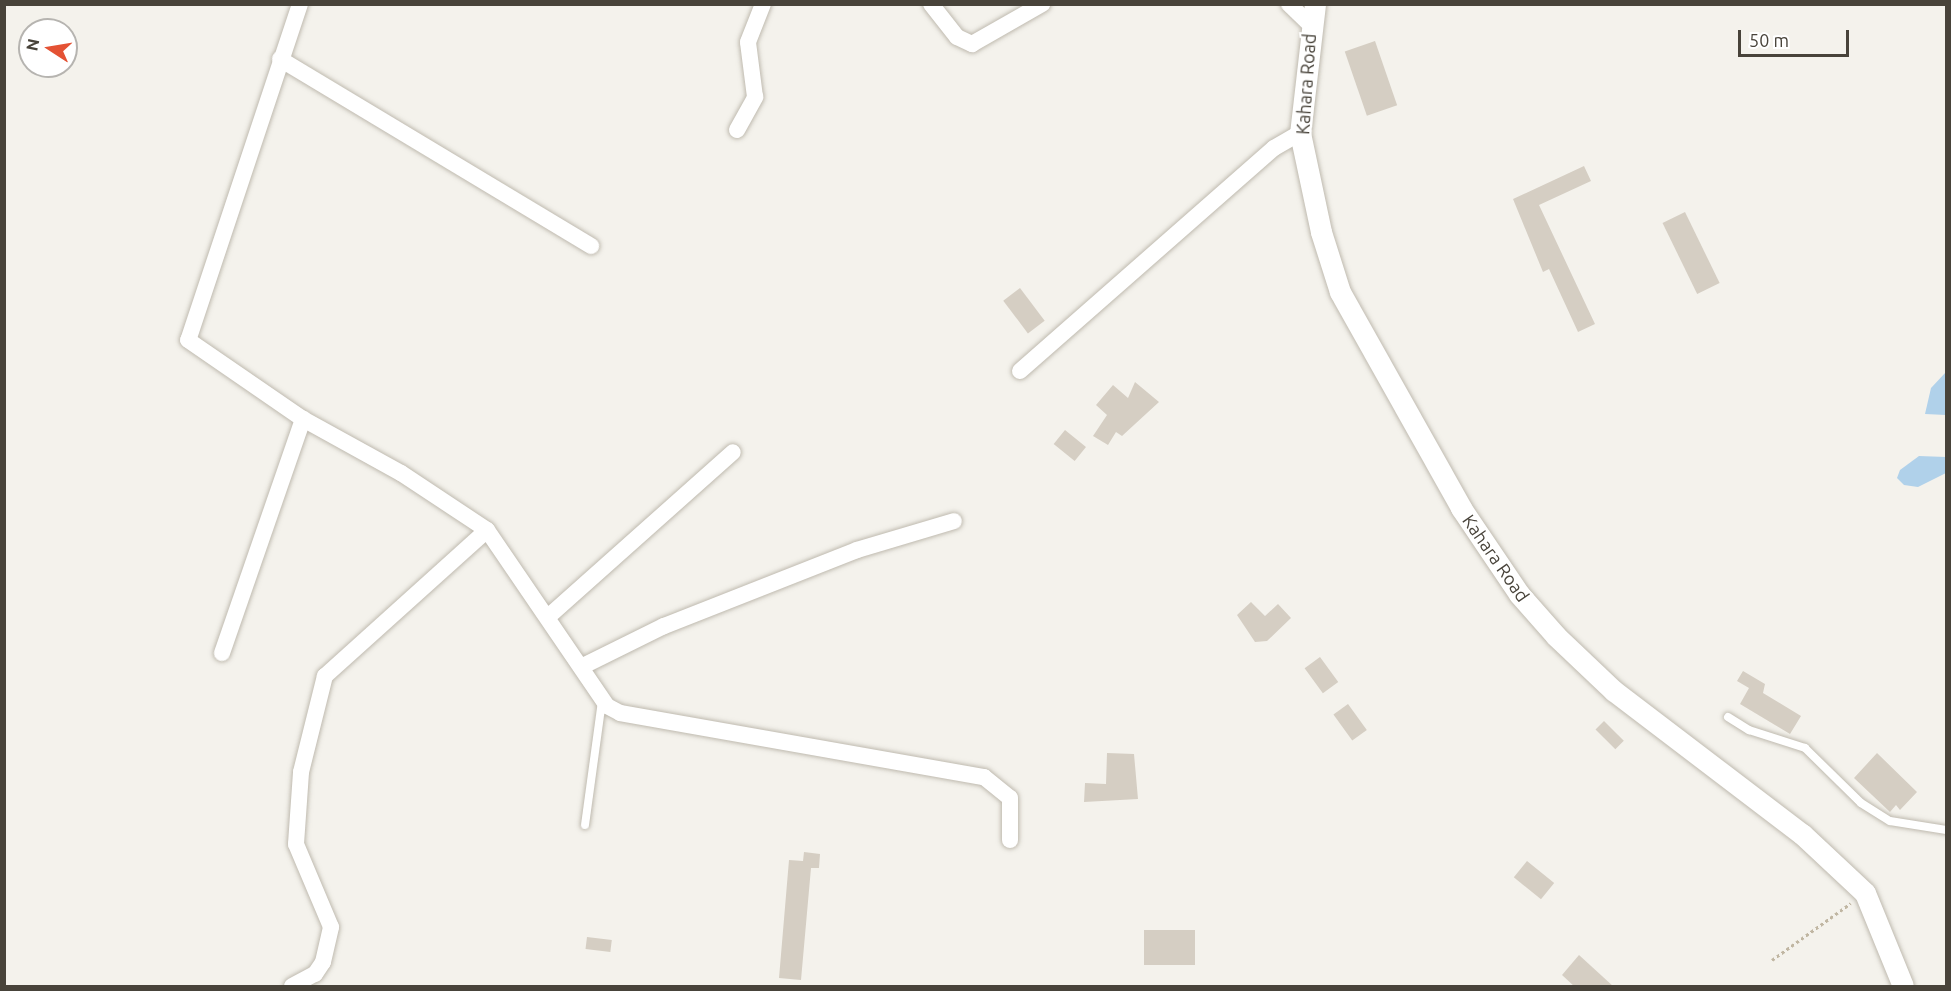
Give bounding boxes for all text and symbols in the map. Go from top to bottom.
north arrow [18,18,78,78]
scale bar [1741,18,1852,56]
text: 50 m [1749,30,1789,50]
street label: Kahara Road [1292,33,1320,135]
text: N [22,37,42,52]
street label: Kahara Road [1458,510,1534,606]

